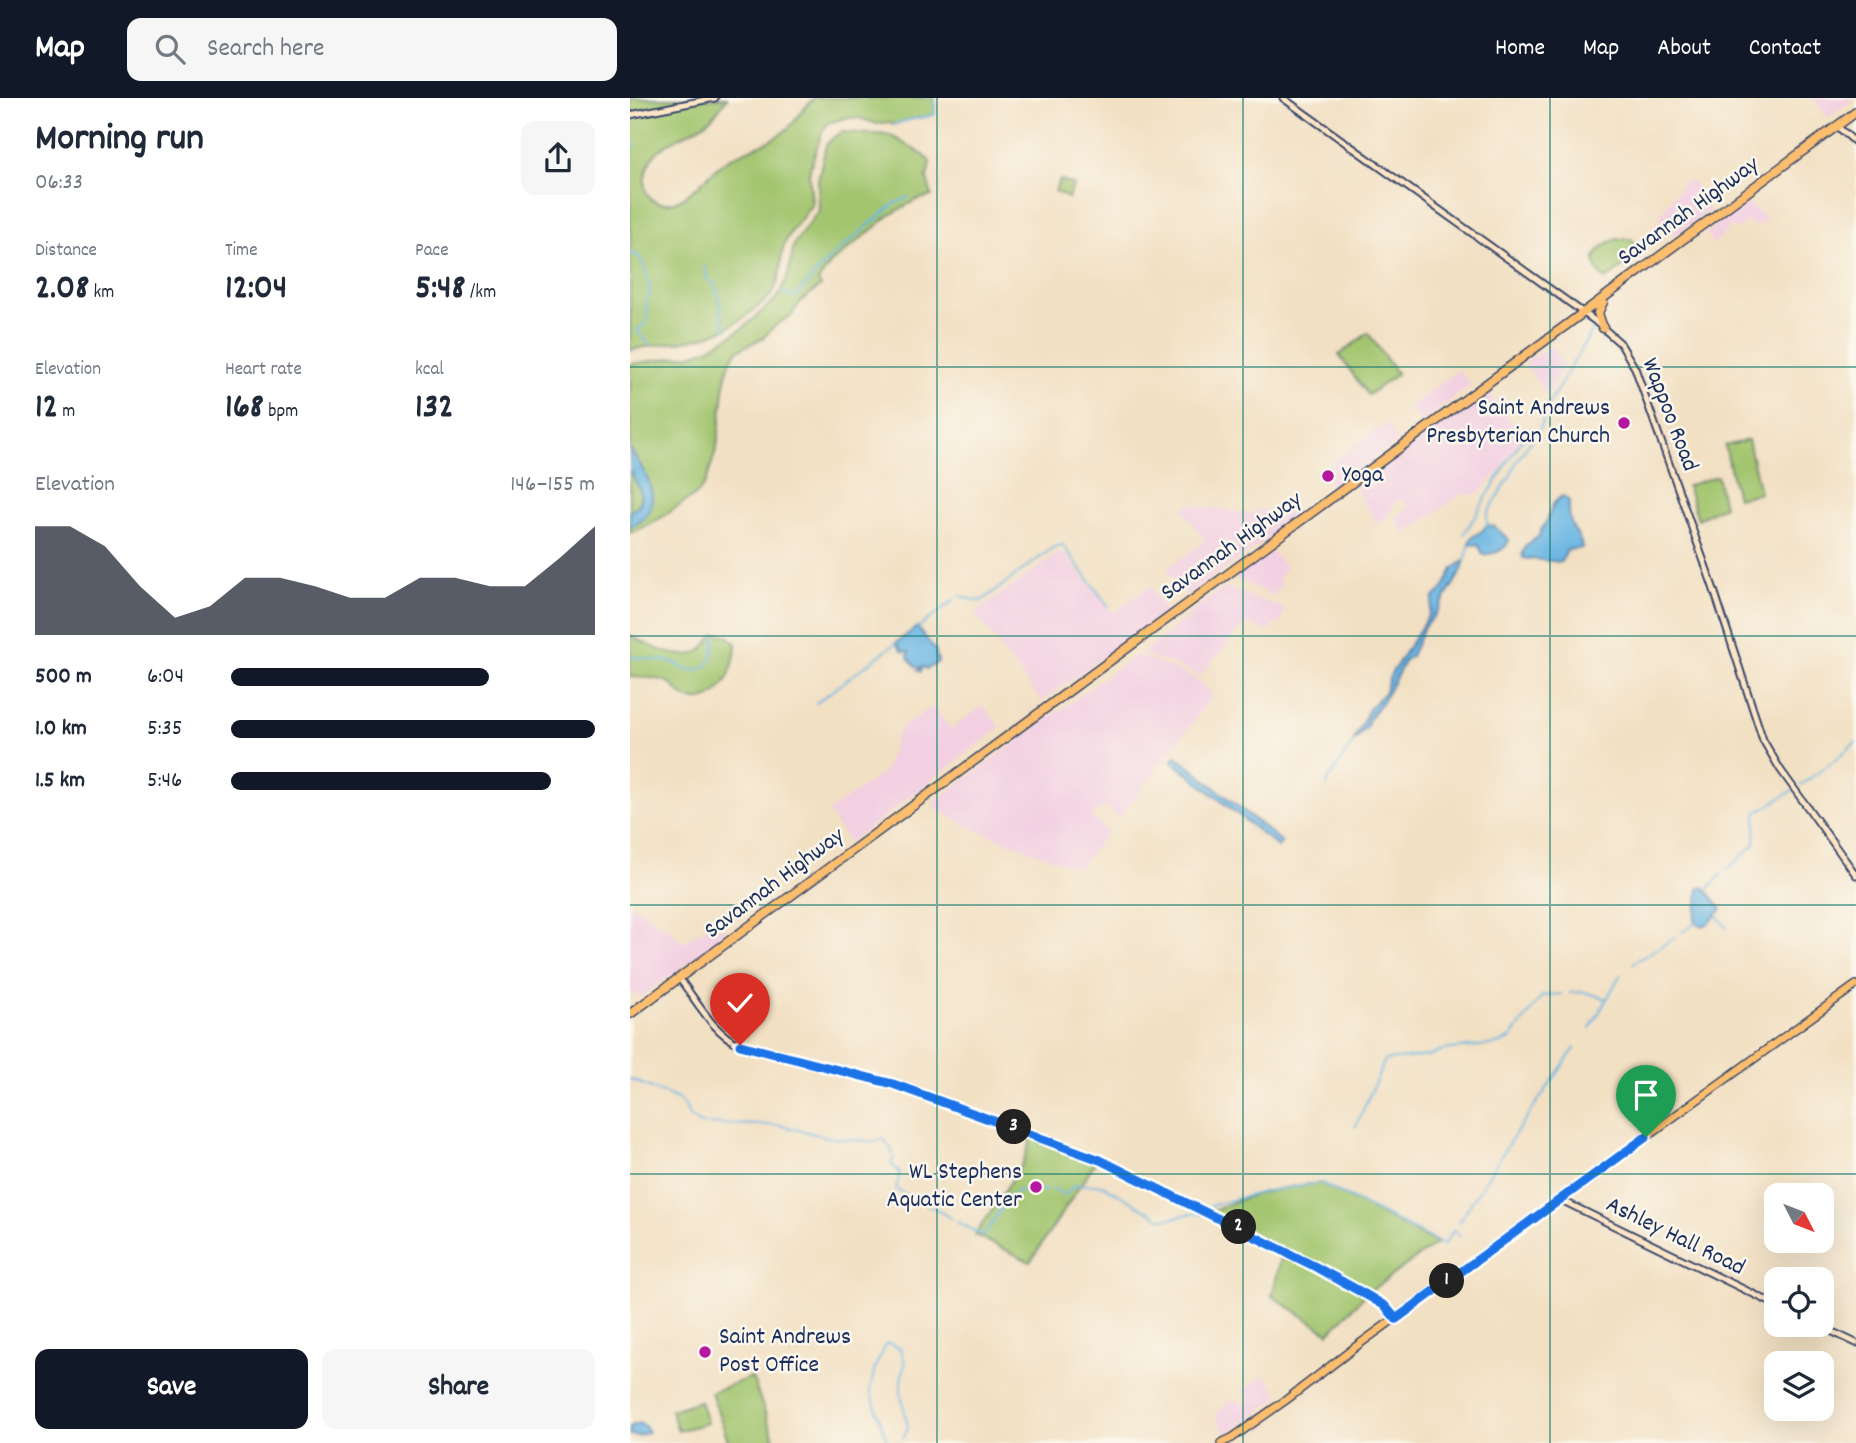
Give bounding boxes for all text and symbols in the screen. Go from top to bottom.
search box [127,18,617,81]
text: Map [35,26,85,73]
icon: search [151,30,189,68]
text: Search here [207,31,325,68]
text: Home [1495,32,1545,66]
text: Map [1583,32,1619,66]
text: About [1657,32,1711,66]
text: Contact [1749,32,1821,66]
text: Morning run [35,113,204,168]
button: share [521,121,595,195]
street label: Savannah Highway [1611,148,1768,275]
text: 06:33 [35,167,83,200]
text: Distance [35,238,97,265]
text: Time [225,238,258,265]
text: Pace [415,238,449,265]
text: 2.08 [35,265,89,315]
text: 12:04 [225,265,287,315]
text: 5:48 [415,265,466,315]
text: km [89,280,114,307]
text: /km [466,280,496,307]
street label: Wappoo Road [1632,353,1706,477]
text: Elevation [35,357,101,384]
text: Heart rate [225,357,302,384]
text: kcal [415,357,444,384]
text: 12 [35,384,58,434]
text: 168 [225,384,264,434]
text: 132 [415,384,454,434]
place label: Saint Andrews Presbyterian Church [1426,392,1610,454]
text: m [58,399,75,426]
text: bpm [264,399,298,426]
marker: Saint Andrews Presbyterian Church [1616,415,1632,431]
place label: Yoga [1342,459,1384,493]
marker: Yoga [1320,468,1336,484]
text: Elevation [35,469,115,502]
text: 146–155 m [510,469,595,502]
street label: Savannah Highway [1154,483,1311,610]
text: 500 m [35,661,92,694]
text: 6:04 [147,661,184,694]
text: 1.0 km [35,713,87,746]
text: 5:35 [147,713,182,746]
text: 1.5 km [35,765,85,798]
text: 5:46 [147,765,182,798]
street label: Savannah Highway [698,819,853,948]
pin [710,973,770,1045]
icon: check [721,984,759,1022]
pin [1616,1065,1676,1137]
icon: arrive [1627,1076,1665,1114]
pin: 3 [996,1110,1032,1144]
text: 3 [1009,1113,1018,1140]
place label: WL Stephens Aquatic Center [886,1156,1022,1218]
marker: WL Stephens Aquatic Center [1028,1179,1044,1195]
north arrow [1764,1183,1834,1253]
map controls [1764,1183,1834,1421]
street label: Ashley Hall Road [1600,1189,1750,1285]
pin: 2 [1222,1210,1256,1244]
text: 2 [1234,1213,1243,1240]
pin: 1 [1430,1264,1464,1298]
text: 1 [1444,1267,1449,1294]
button: locate [1764,1267,1834,1337]
place label: Saint Andrews Post Office [719,1321,851,1383]
marker: Saint Andrews Post Office [697,1344,713,1360]
button: Save [35,1349,308,1429]
button: Share [322,1349,595,1429]
button: layers [1764,1351,1834,1421]

